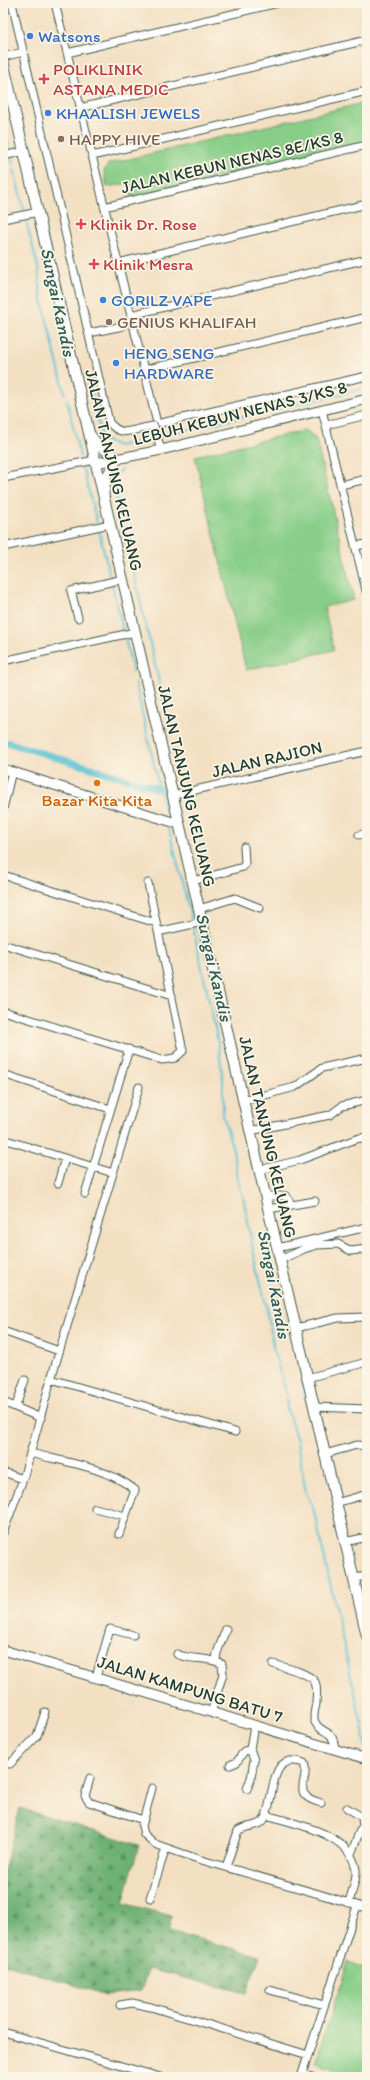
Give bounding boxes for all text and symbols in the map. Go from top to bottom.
place label: Watsons [38,26,101,46]
marker: Watsons [25,31,35,41]
place label: POLIKLINIK ASTANA MEDIC [53,59,169,99]
marker: POLIKLINIK ASTANA MEDIC [38,73,50,85]
place label: KHAALISH JEWELS [56,103,200,123]
marker: KHAALISH JEWELS [43,108,53,118]
street label: JALAN KEBUN NENAS 8E/KS 8 [119,127,345,197]
place label: HAPPY HIVE [69,129,160,149]
marker: HAPPY HIVE [56,134,66,144]
place label: Klinik Dr. Rose [90,214,197,234]
marker: Klinik Dr. Rose [75,218,87,230]
water label: Sungai Kandis [36,246,80,359]
place label: Klinik Mesra [103,254,194,274]
marker: Klinik Mesra [88,258,100,270]
place label: GORILZ VAPE [111,290,212,310]
marker: GORILZ VAPE [98,295,108,305]
place label: GENIUS KHALIFAH [117,312,257,332]
marker: GENIUS KHALIFAH [104,317,114,327]
place label: HENG SENG HARDWARE [124,343,214,383]
marker: HENG SENG HARDWARE [111,358,121,368]
street label: JALAN TANJUNG KELUANG [81,367,147,573]
street label: LEBUH KEBUN NENAS 3/KS 8 [131,377,349,449]
street label: JALAN TANJUNG KELUANG [154,683,220,889]
street label: JALAN RAJION [210,737,324,781]
marker: Bazar Kita Kita [92,778,102,788]
place label: Bazar Kita Kita [42,790,153,810]
water label: Sungai Kandis [191,911,237,1024]
street label: JALAN TANJUNG KELUANG [235,1034,301,1240]
water label: Sungai Kandis [253,1228,296,1341]
street label: JALAN KAMPUNG BATU 7 [95,1651,285,1727]

